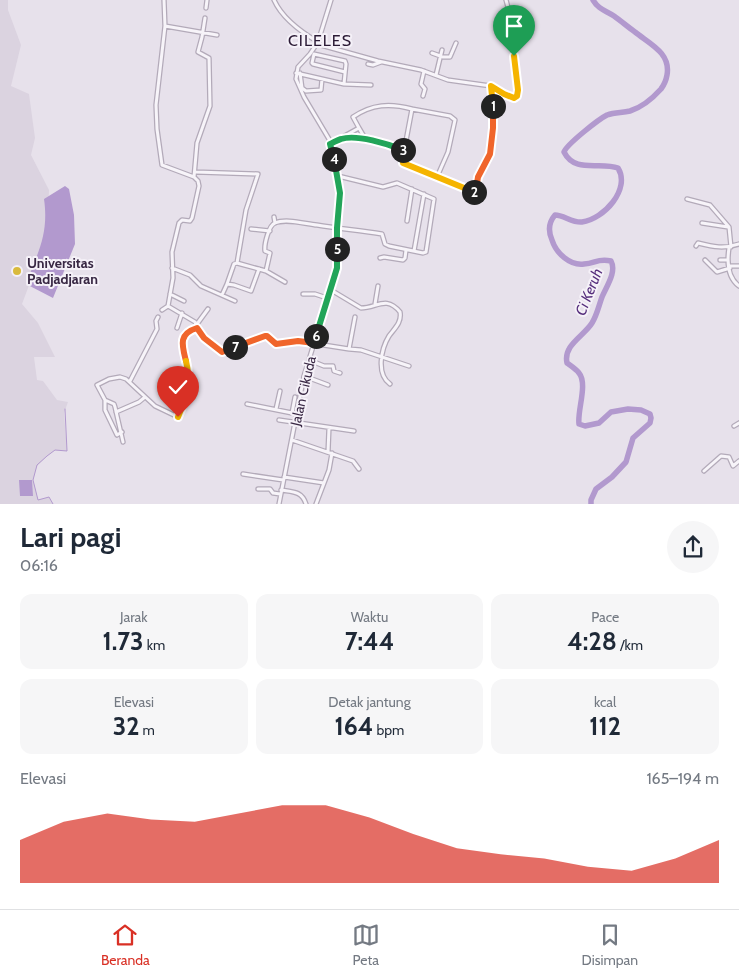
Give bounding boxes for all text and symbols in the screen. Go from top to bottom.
pin [493,5,535,56]
icon: arrive [500,12,528,40]
district label: CILELES [288,31,352,50]
pin: 1 [480,94,506,118]
text: 1 [491,97,496,115]
pin: 3 [390,138,416,162]
text: 3 [400,141,407,159]
pin: 4 [322,146,346,172]
text: 4 [330,150,339,168]
pin: 2 [462,180,486,204]
text: 2 [471,183,478,201]
pin: 5 [324,236,350,262]
text: 5 [334,240,341,258]
place label: Universitas Padjadjaran [27,254,98,288]
marker: Universitas Padjadjaran [11,265,23,277]
water label: Ci Keruh [571,266,607,318]
pin: 6 [304,324,328,348]
text: 6 [313,327,320,345]
pin: 7 [222,334,248,360]
text: 7 [232,338,239,356]
street label: Jalan Cikuda [286,354,320,429]
pin [157,366,199,417]
icon: check [164,373,192,401]
text: Lari pagi [20,520,122,554]
button: share [667,521,719,573]
text: 06:16 [20,556,58,575]
text: Jarak [120,608,148,626]
text: Waktu [351,608,388,626]
text: Pace [591,608,619,626]
text: 1.73 [102,626,143,656]
text: 7:44 [345,626,394,656]
text: 4:28 [567,626,617,656]
text: km [143,636,165,654]
text: /km [617,636,643,654]
text: Elevasi [114,693,154,711]
text: Detak jantung [328,693,411,711]
text: kcal [594,693,616,711]
text: 32 [113,711,139,741]
text: 164 [335,711,373,741]
text: 112 [589,711,621,741]
text: m [139,721,155,739]
text: bpm [373,721,404,739]
text: Elevasi [20,769,66,788]
text: 165–194 m [646,769,719,788]
tab: Beranda [101,921,150,969]
tab: Peta [352,921,380,969]
tab: Disimpan [582,921,638,969]

